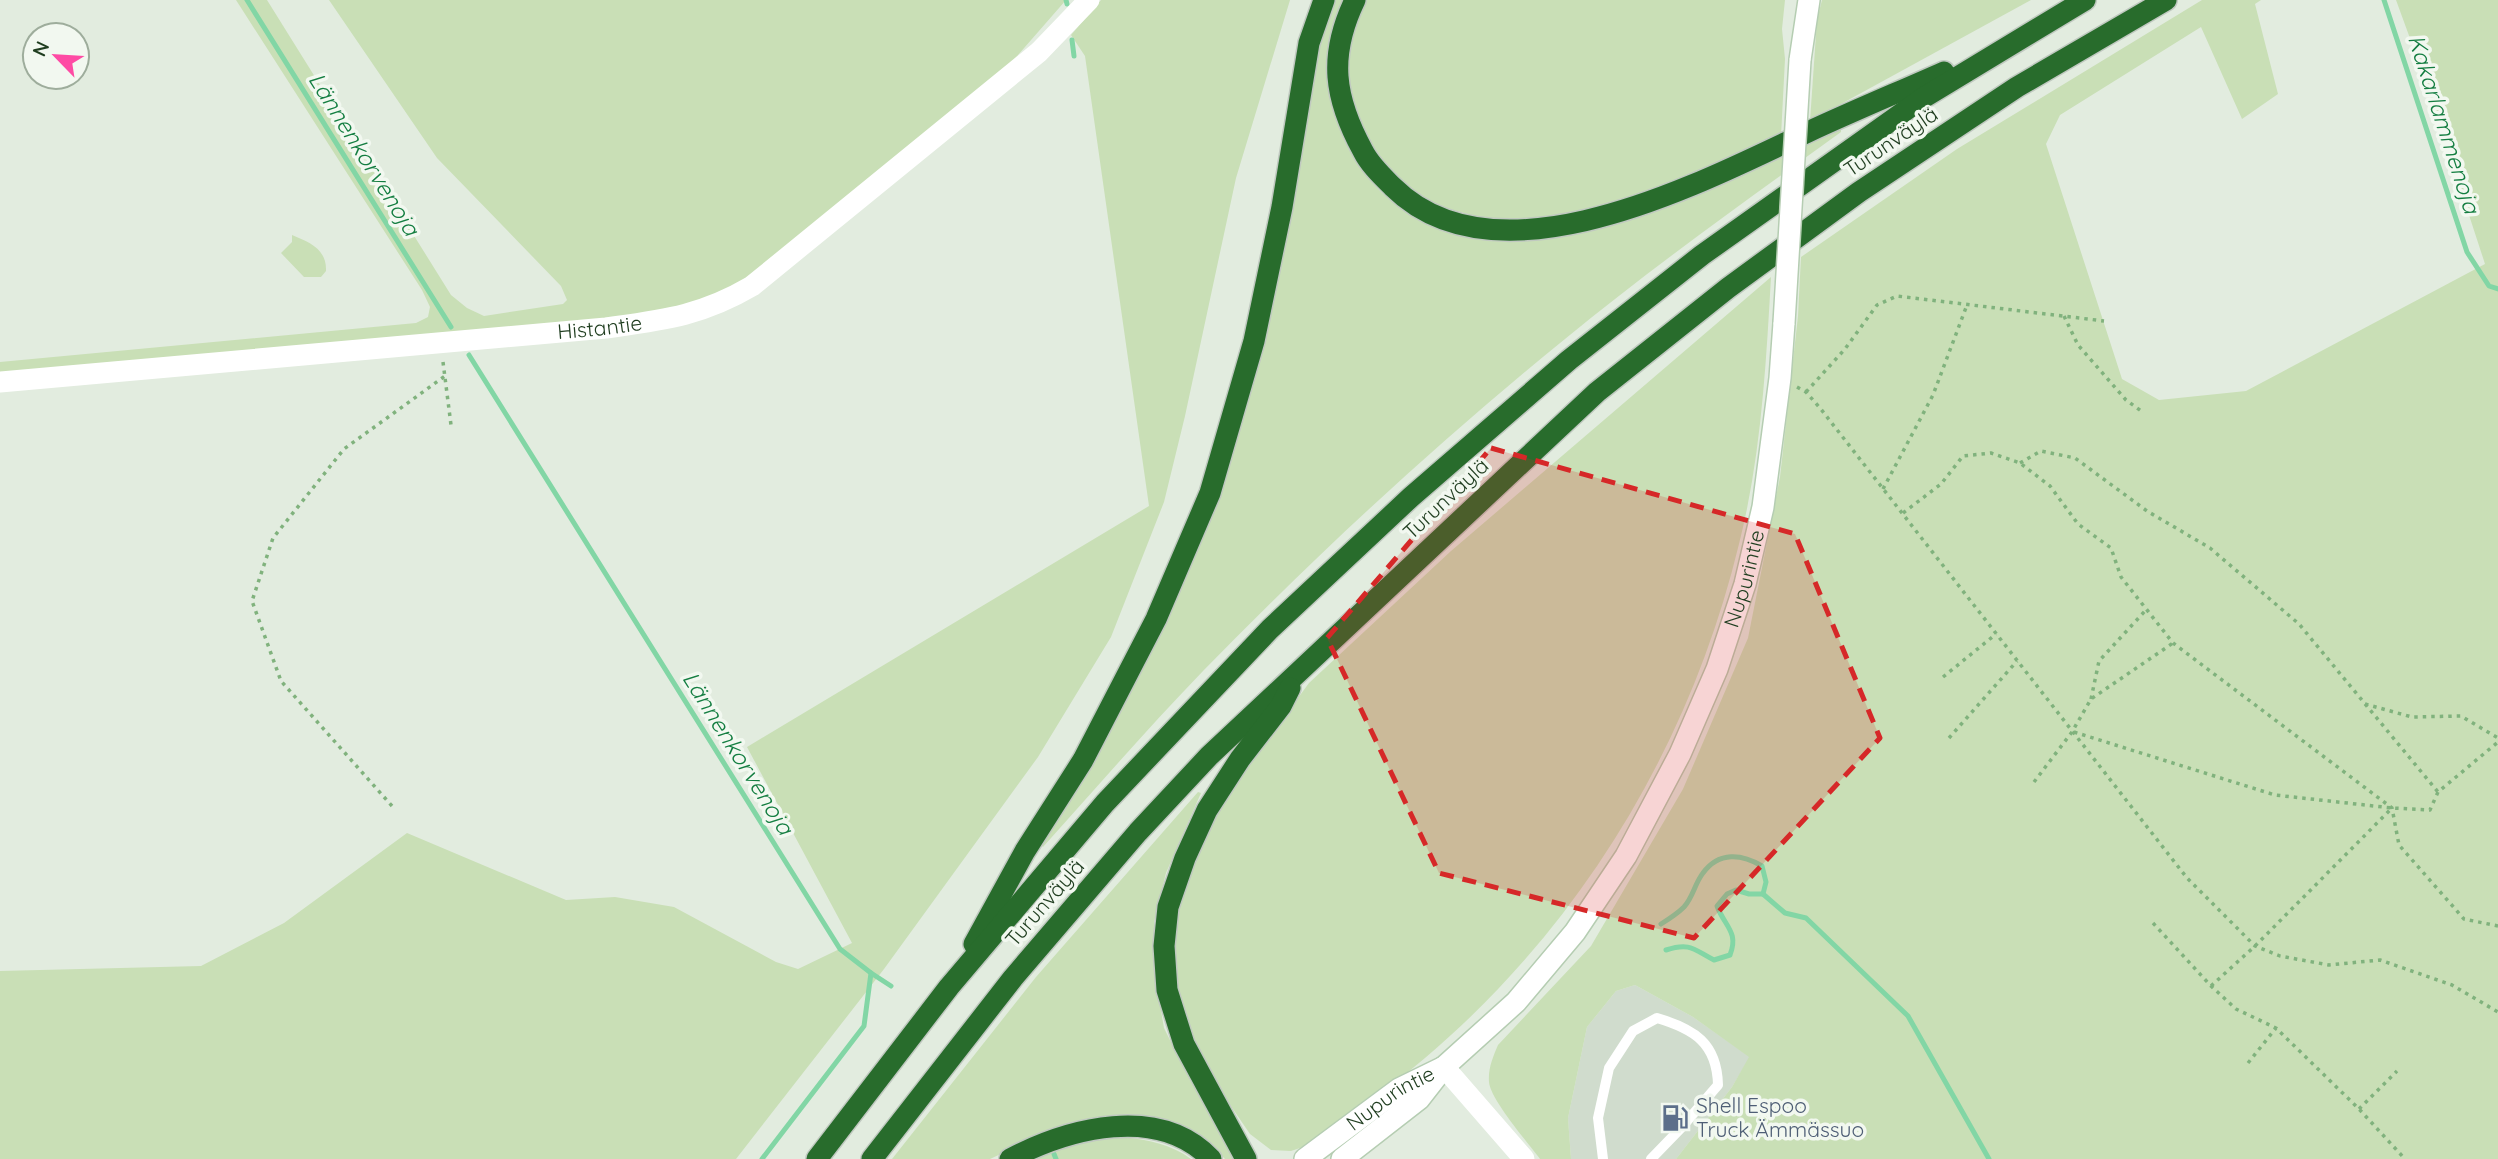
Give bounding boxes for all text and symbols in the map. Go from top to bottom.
north arrow [21,21,91,91]
water label: Kakarlammenoja [2402,31,2487,218]
text: N [27,37,54,60]
water label: Lännenkorvenoja [303,67,427,242]
street label: Turunväylä [1839,100,1942,182]
street label: Histantie [556,309,644,344]
street label: Turunväylä [1397,452,1493,544]
street label: Nupurintie [1718,527,1769,630]
water label: Lännenkorvenoja [677,666,801,841]
street label: Turunväylä [999,853,1089,951]
street label: Nupurintie [1341,1060,1438,1136]
place label: Shell Espoo Truck Ämmässuo [1696,1092,1864,1142]
fuel station icon: Shell Espoo Truck Ämmässuo [1660,1103,1690,1133]

